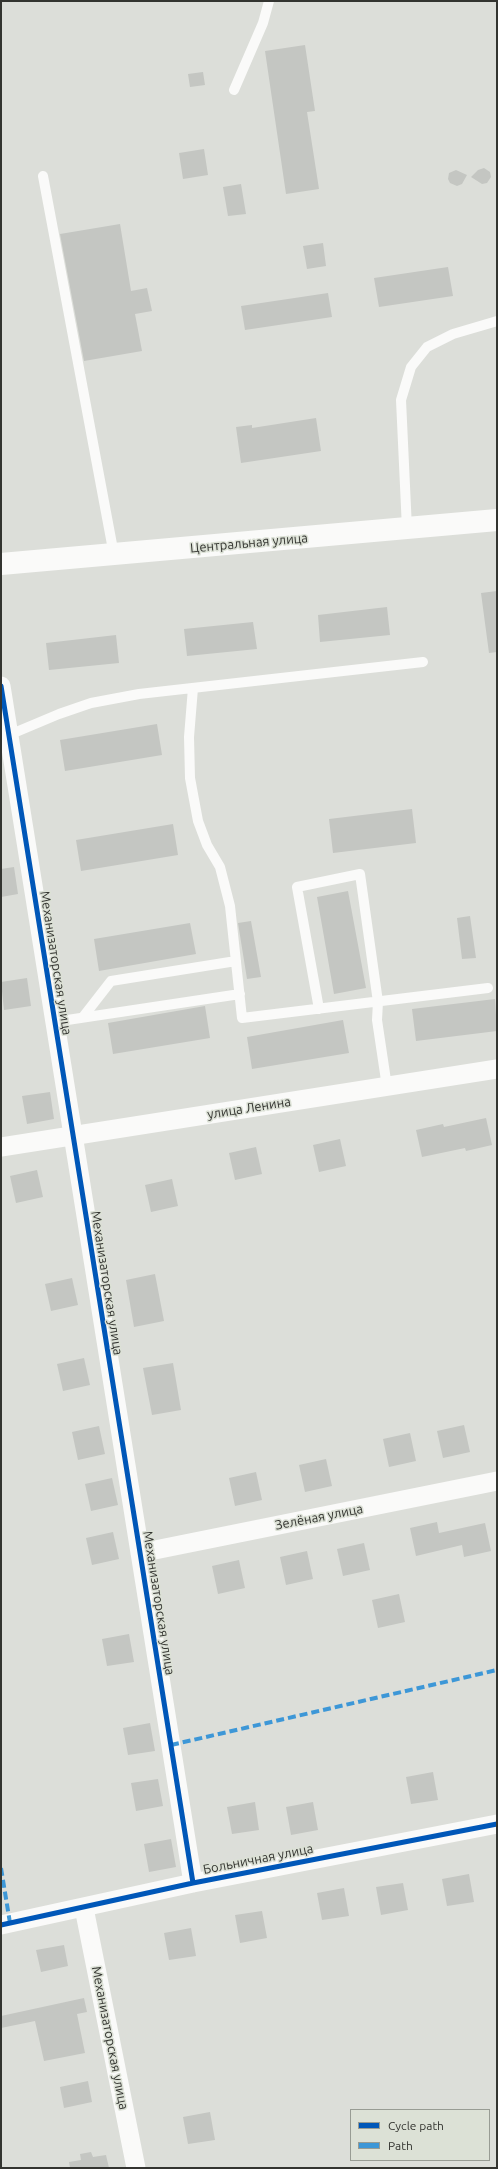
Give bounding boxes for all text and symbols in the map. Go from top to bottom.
street label: Центральная улица [189,530,309,556]
street label: Механизаторская улица [37,890,75,1036]
street label: улица Ленина [206,1094,292,1122]
street label: Механизаторская улица [88,1210,126,1356]
street label: Зелёная улица [274,1501,364,1533]
street label: Механизаторская улица [140,1530,178,1676]
street label: Больничная улица [202,1841,314,1877]
street label: Механизаторская улица [88,1965,132,2111]
legend [350,2109,490,2161]
text: Cycle path [388,2119,444,2132]
text: Path [388,2139,413,2152]

